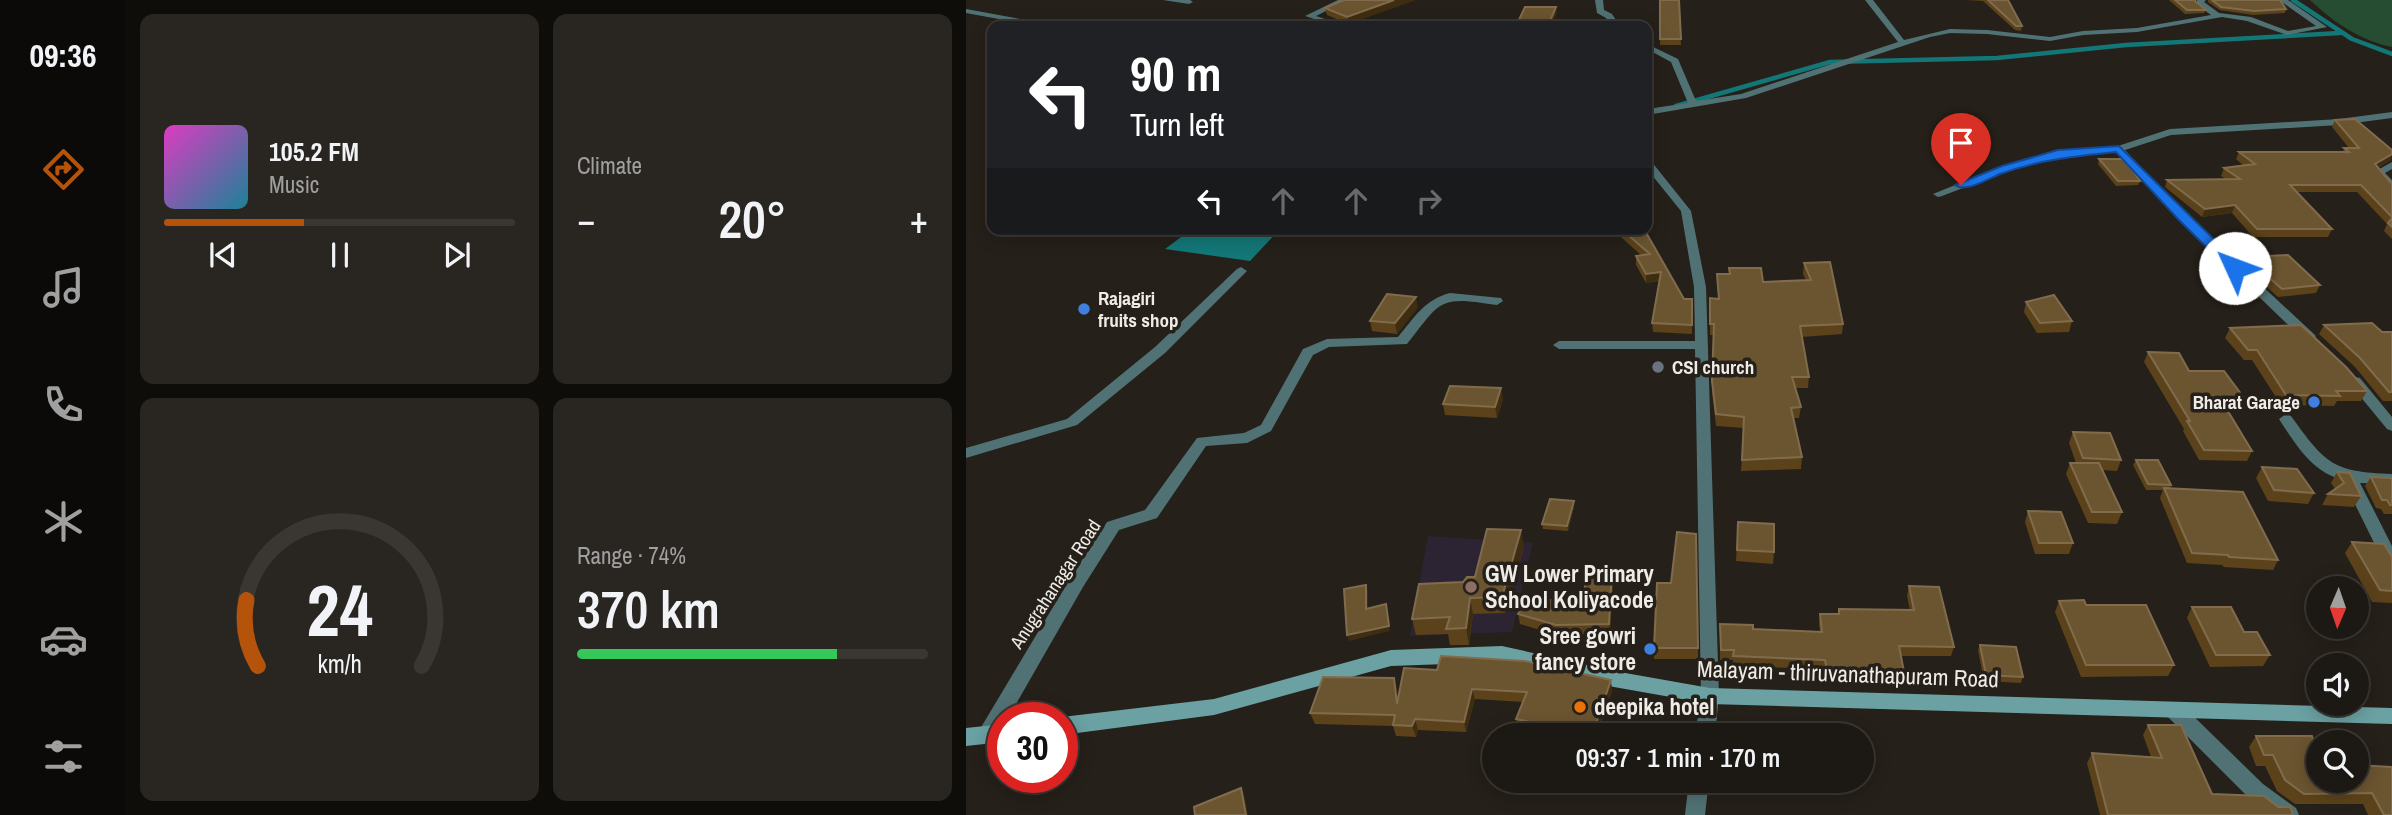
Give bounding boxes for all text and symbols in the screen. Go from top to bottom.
text: 09:36 [29,34,97,77]
text: 90 m [1130,40,1222,106]
icon: left [1015,49,1106,140]
text: Turn left [1130,103,1224,146]
pin [1931,113,1991,185]
icon: arrive [1942,124,1980,162]
text: 105.2 FM [269,134,359,169]
icon: directions [39,145,88,194]
text: Climate [577,150,642,181]
text: Music [269,169,319,200]
icon: left [1191,182,1229,220]
icon: ahead [1264,182,1302,220]
icon: ahead [1337,182,1375,220]
icon: right [1410,182,1448,220]
text: 20° [718,184,787,254]
text: − [577,194,595,245]
text: + [910,194,928,245]
position arrow [2198,231,2272,305]
icon: previous [204,236,242,274]
icon: pause [321,236,359,274]
icon: next [438,236,476,274]
icon: music [39,263,88,312]
place label: Rajagiri fruits shop [1098,285,1179,333]
marker: Rajagiri fruits shop [1076,301,1092,317]
place label: CSI church [1672,354,1754,380]
marker: CSI church [1650,359,1666,375]
icon: phone [39,380,88,429]
place label: Bharat Garage [2193,389,2300,415]
marker: Bharat Garage [2306,394,2322,410]
icon: climate [39,497,88,546]
street label: Anugrahanagar Road [1003,514,1106,654]
text: Range · 74% [577,540,686,571]
place label: GW Lower Primary School Koliyacode [1485,558,1654,615]
text: 24 [306,561,373,659]
text: 370 km [577,574,720,644]
north arrow [2306,576,2370,639]
map controls [2306,576,2369,793]
marker: GW Lower Primary School Koliyacode [1463,579,1479,595]
icon: car [39,615,88,664]
place label: Sree gowri fancy store [1535,620,1636,677]
marker: Sree gowri fancy store [1642,641,1658,657]
text: km/h [317,646,362,680]
street label: Malayam - thiruvanathapuram Road [1697,653,1999,694]
button: sound [2306,653,2369,716]
place label: deepika hotel [1594,691,1715,722]
marker: deepika hotel [1572,699,1588,715]
speed limit sign: 30 [987,702,1078,793]
button: search [2306,730,2369,793]
icon: filters [39,732,88,781]
text: 09:37 · 1 min · 170 m [1576,740,1780,775]

